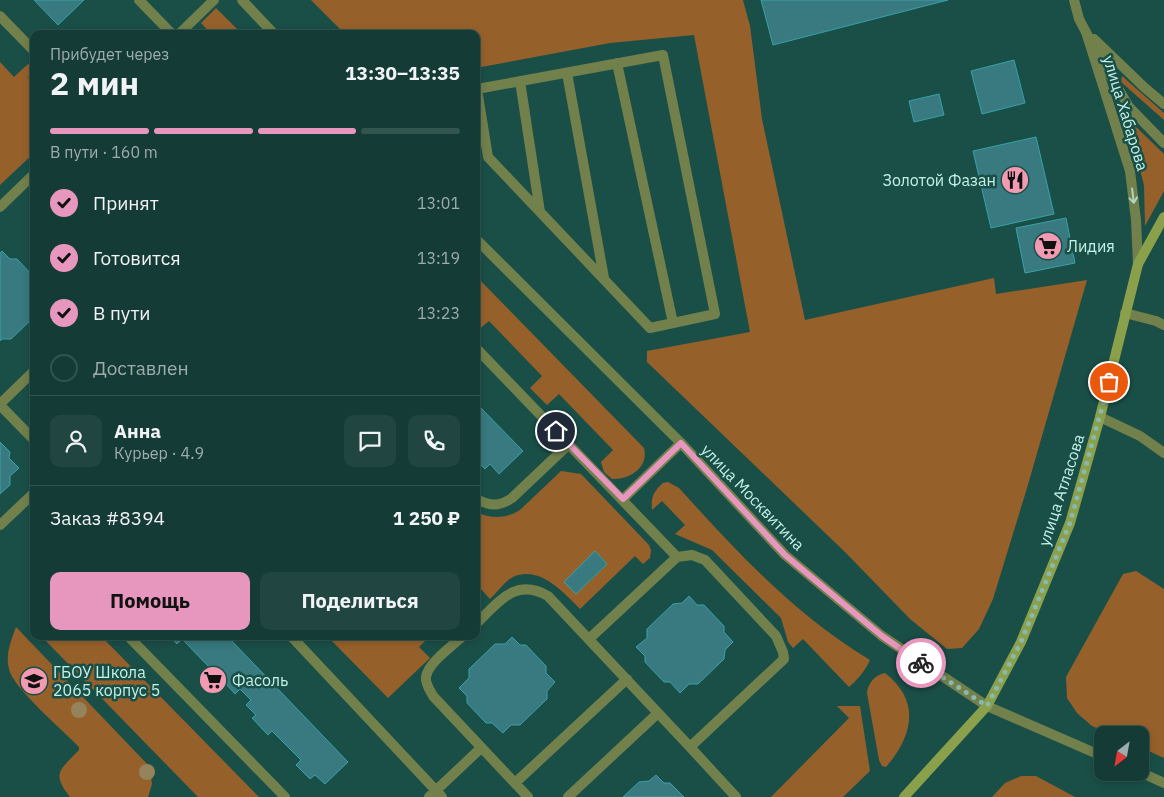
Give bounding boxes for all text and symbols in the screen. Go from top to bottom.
text: Прибудет через [50,44,169,64]
street label: улица Хабарова [1099,53,1153,174]
text: 13:30–13:35 [345,61,460,85]
text: 2 мин [50,62,139,104]
text: В пути · 160 m [50,142,158,162]
restaurant icon: Золотой Фазан [1000,165,1030,195]
place label: Золотой Фазан [882,170,996,190]
one-way arrow [1128,188,1138,204]
icon: check [50,189,78,217]
text: Принят [93,191,159,215]
text: 13:01 [417,193,460,213]
supermarket icon: Лидия [1033,231,1063,261]
place label: Лидия [1067,236,1115,256]
icon: check [50,244,78,272]
text: Готовится [93,246,181,270]
text: 13:19 [417,248,460,268]
icon: check [50,299,78,327]
text: В пути [93,301,151,325]
text: 13:23 [417,303,460,323]
text: Доставлен [93,356,189,380]
pin [1088,361,1130,403]
icon: bag [1095,368,1123,396]
pin [535,410,577,452]
button: person [50,415,102,467]
button: chat [344,415,396,467]
button: phone [408,415,460,467]
icon: home [542,417,570,445]
text: Анна [114,419,161,443]
street label: улица Атласова [1033,431,1089,549]
street label: улица Москвитина [697,440,809,555]
text: Курьер · 4.9 [114,443,204,463]
text: Заказ #8394 [50,506,165,530]
text: 1 250 ₽ [393,506,460,530]
button: Помощь [50,572,250,630]
button: Поделиться [260,572,460,630]
courier [896,638,946,688]
icon: bike [907,649,935,677]
place label: ГБОУ Школа 2065 корпус 5 [53,662,160,700]
supermarket icon: Фасоль [198,665,228,695]
school or university icon: ГБОУ Школа 2065 корпус 5 [19,666,49,696]
place label: Фасоль [232,670,288,690]
north arrow [1094,726,1149,781]
map controls [1094,726,1149,781]

